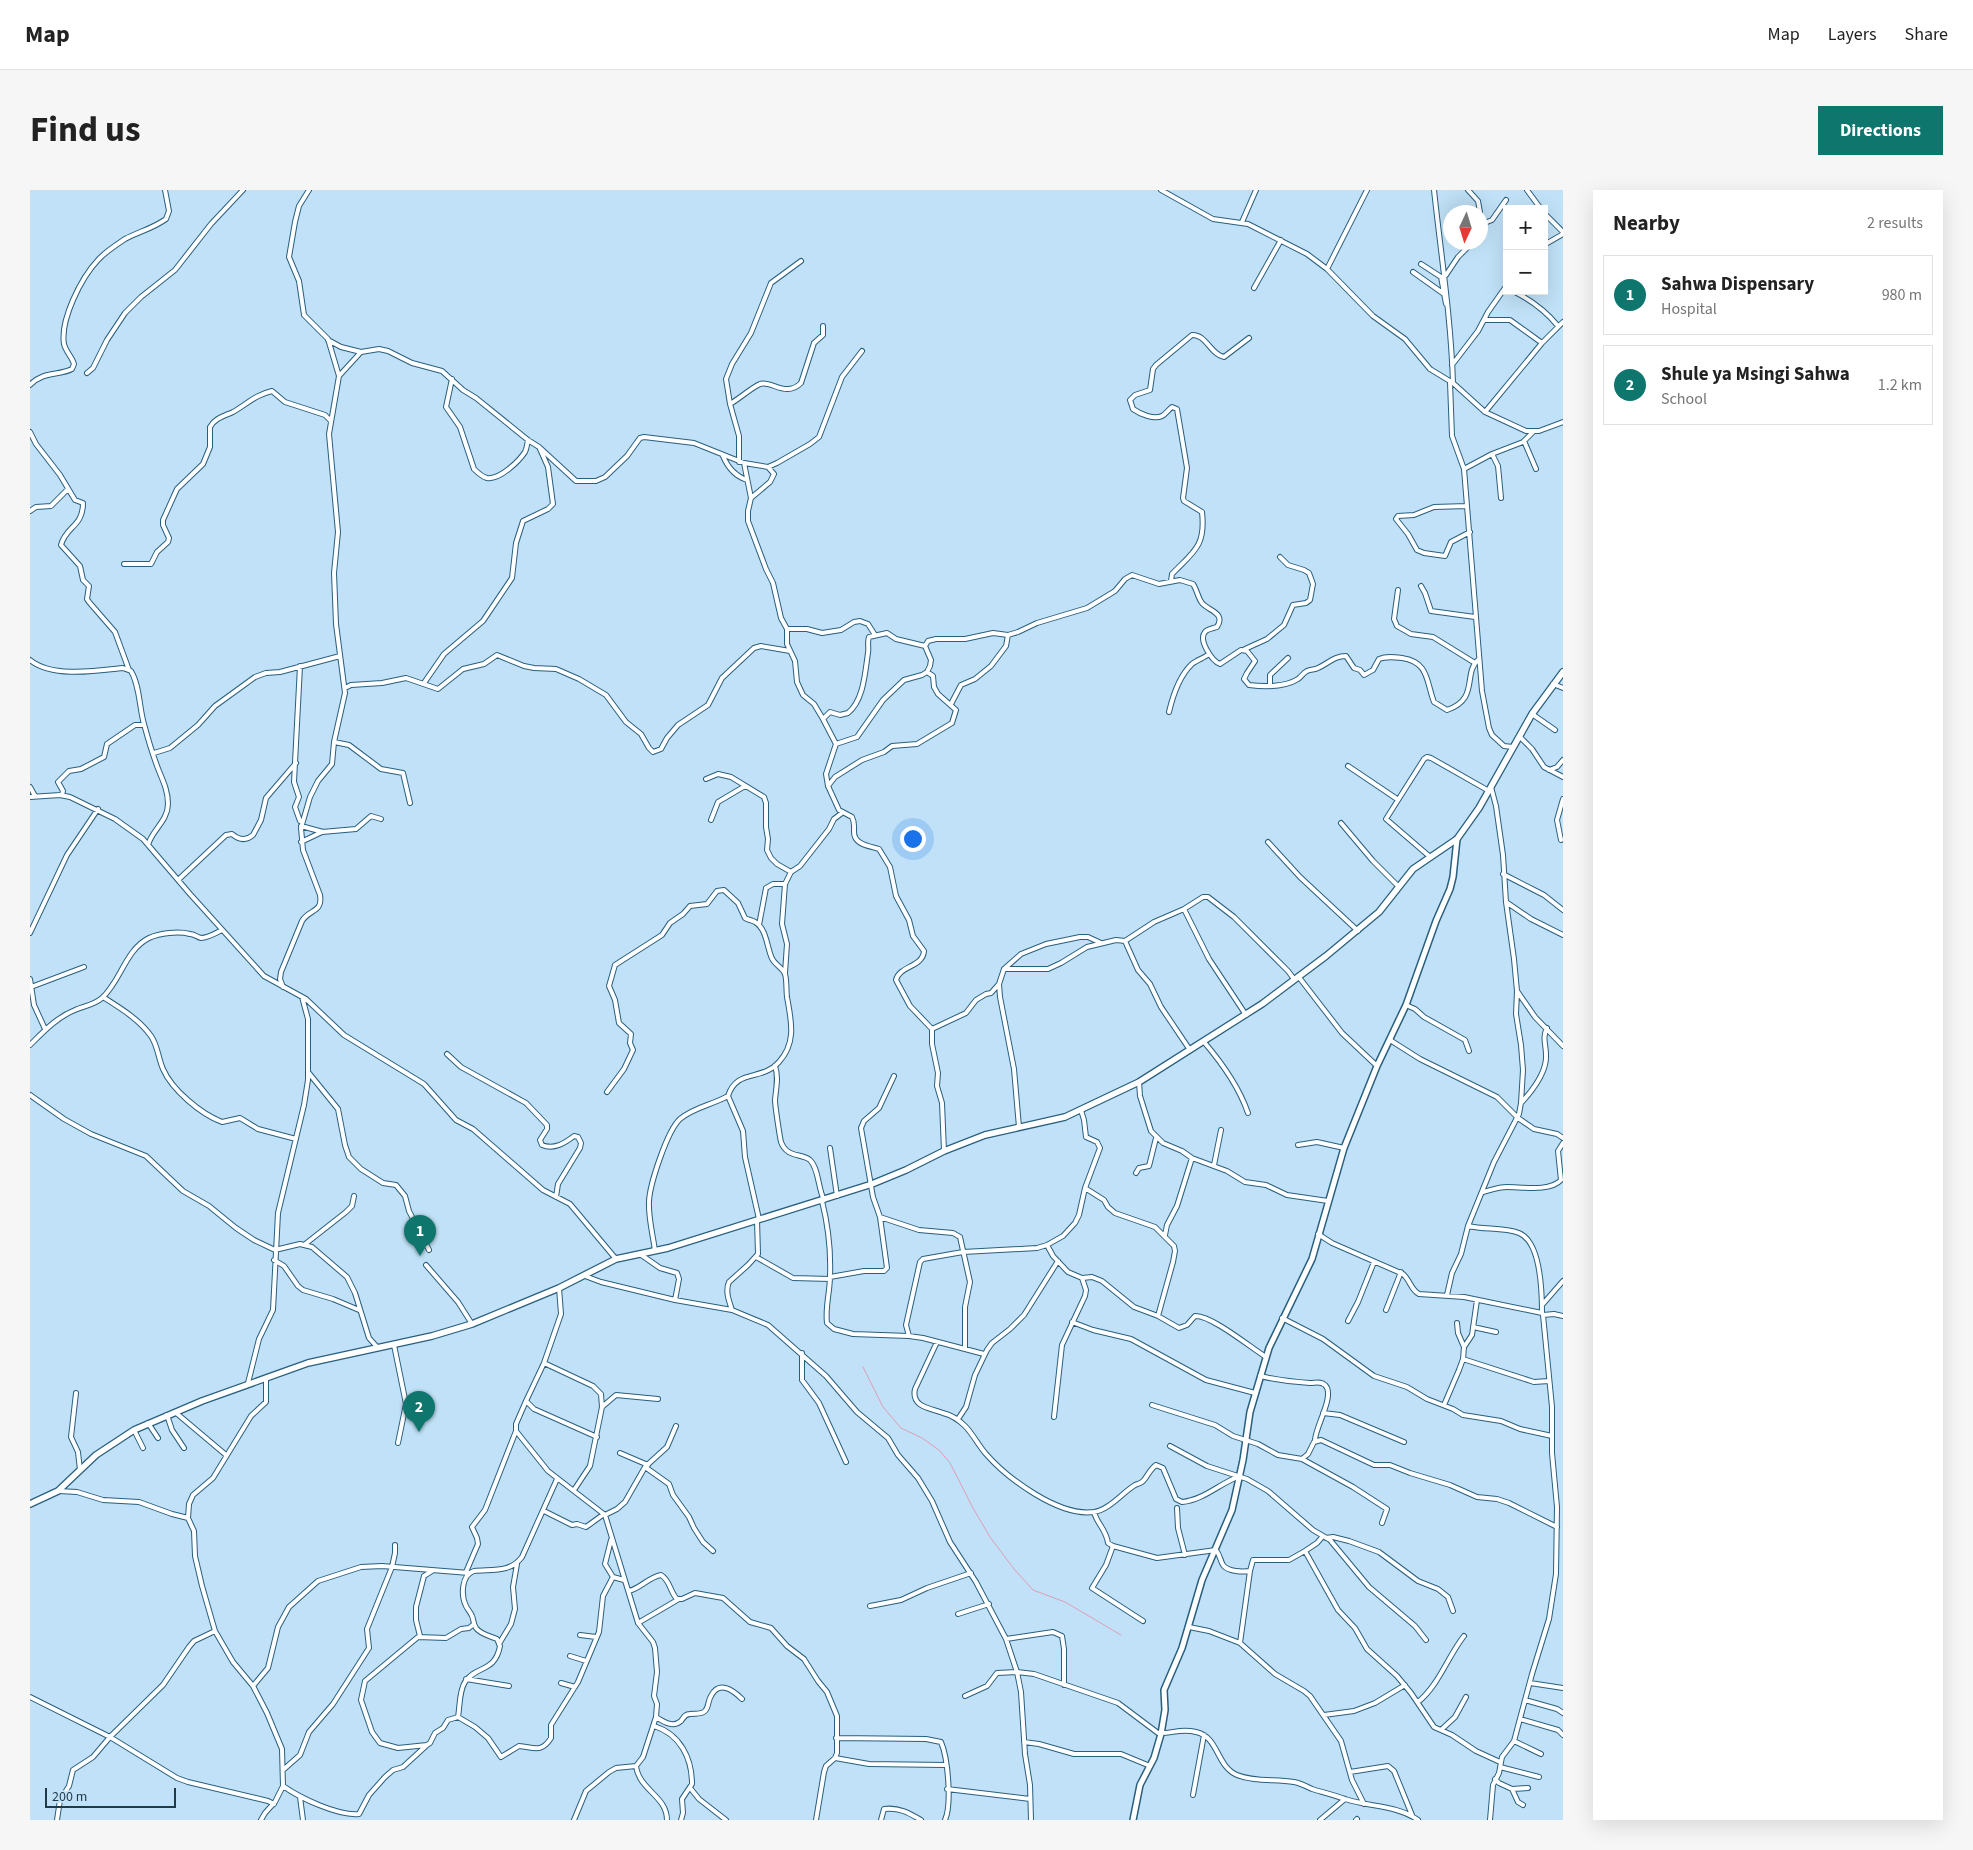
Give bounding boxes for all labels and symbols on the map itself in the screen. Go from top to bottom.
north arrow [1443,205,1488,250]
your location [900,826,926,852]
pin: 1 [404,1215,436,1256]
pin: 2 [403,1391,435,1432]
scale bar [45,1785,176,1808]

